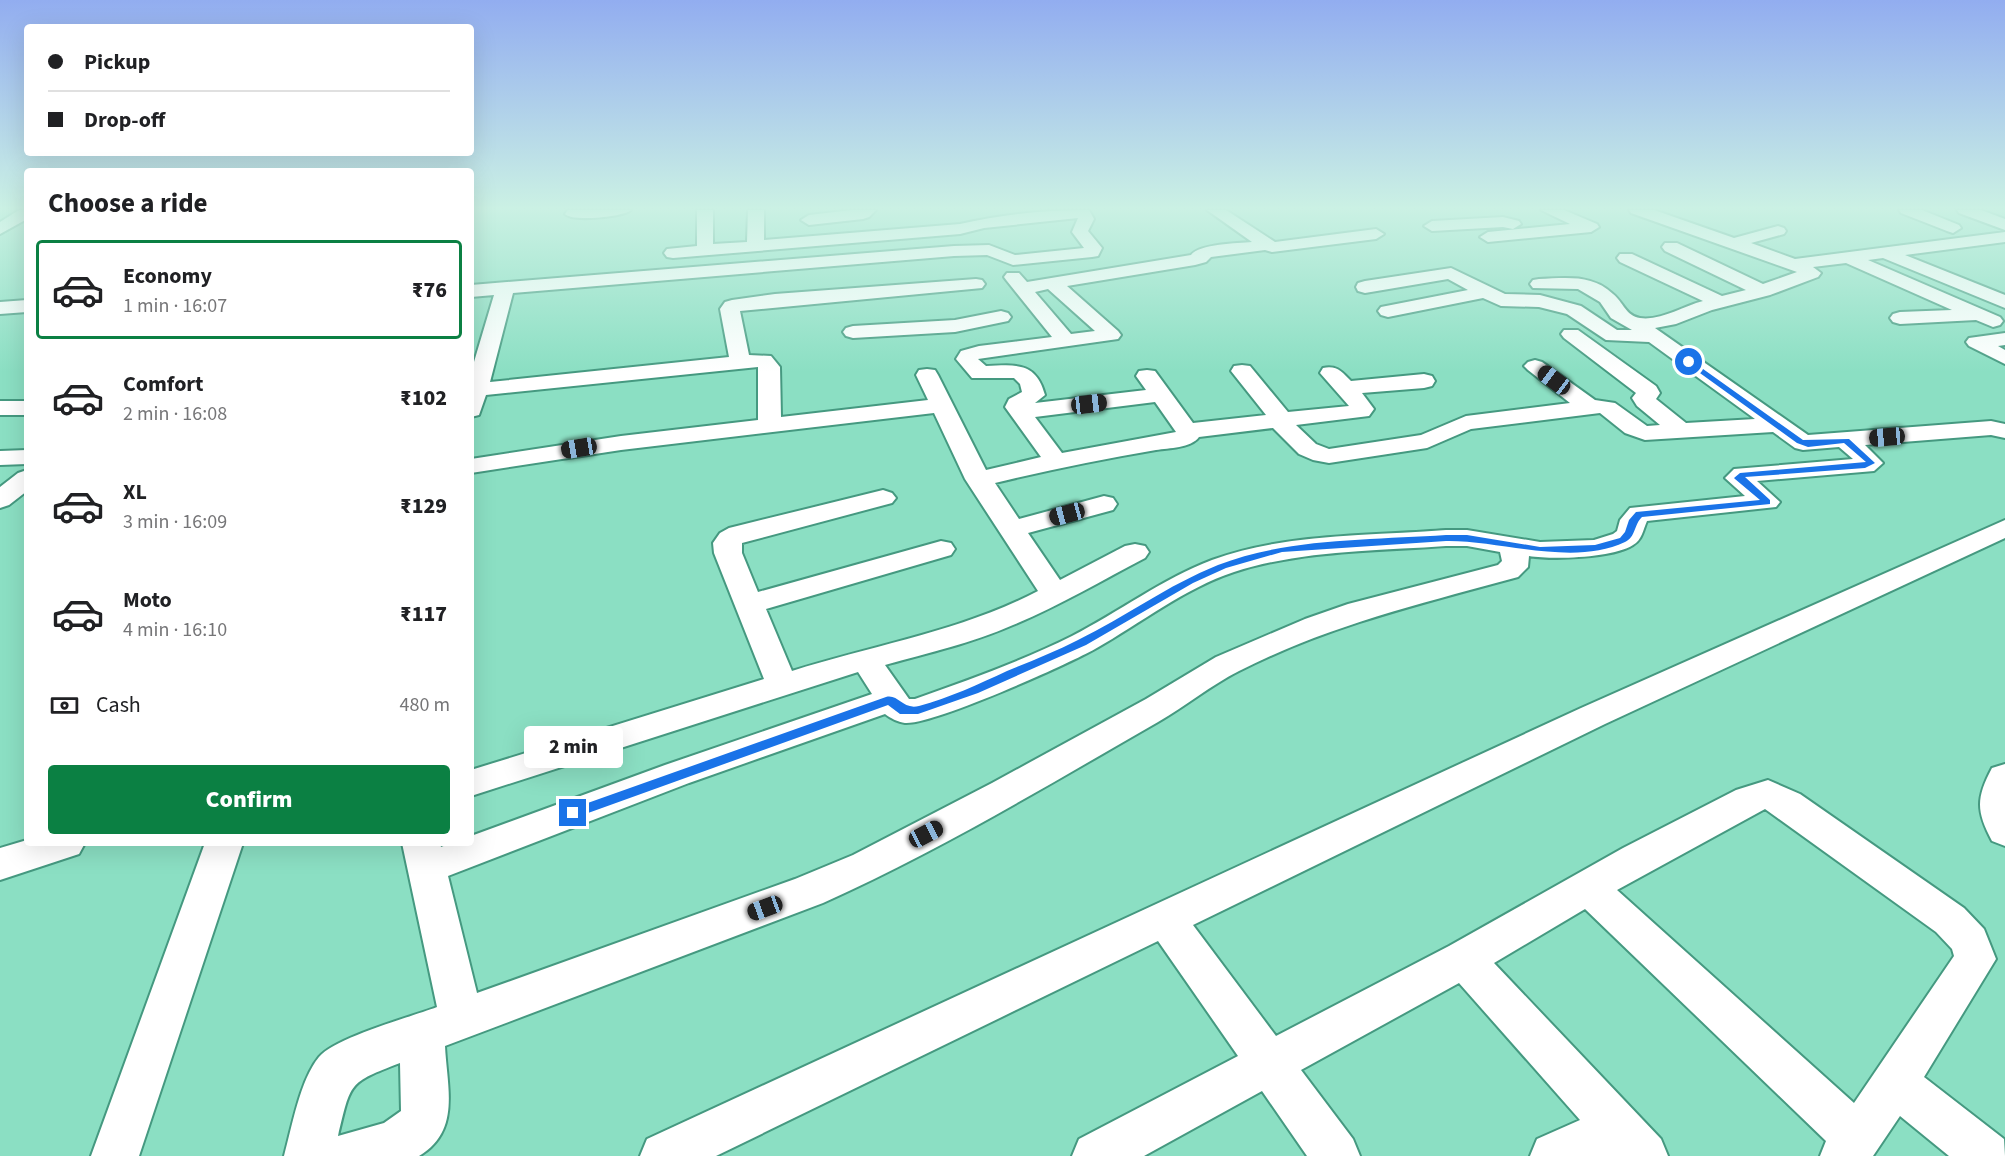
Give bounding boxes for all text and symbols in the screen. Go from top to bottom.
text: Pickup [84,46,150,78]
text: Drop-off [84,104,165,136]
text: Choose a ride [48,184,208,223]
text: Economy [123,260,212,292]
icon: car [51,263,105,317]
text: ₹76 [412,274,447,306]
text: 1 min · 16:07 [123,292,227,320]
route start [1675,348,1702,375]
car [1534,362,1574,398]
text: Comfort [123,368,204,400]
icon: car [51,371,105,425]
text: ₹102 [400,382,447,414]
car [1070,393,1108,415]
text: 2 min · 16:08 [123,400,227,428]
car [1868,426,1906,448]
car [560,436,598,460]
text: XL [123,476,147,508]
icon: car [51,479,105,533]
text: ₹129 [400,490,447,522]
car [1047,501,1087,527]
text: 3 min · 16:09 [123,508,227,536]
text: Moto [123,584,172,616]
icon: car [51,587,105,641]
text: ₹117 [400,598,447,630]
text: 4 min · 16:10 [123,616,227,644]
icon: cash [48,689,81,722]
text: Cash [96,689,141,721]
text: 480 m [400,691,450,719]
callout: 2 min [524,726,622,768]
text: 2 min [549,733,598,761]
button: Confirm [48,765,450,834]
route end [559,799,586,826]
car [906,818,946,850]
car [745,893,785,923]

